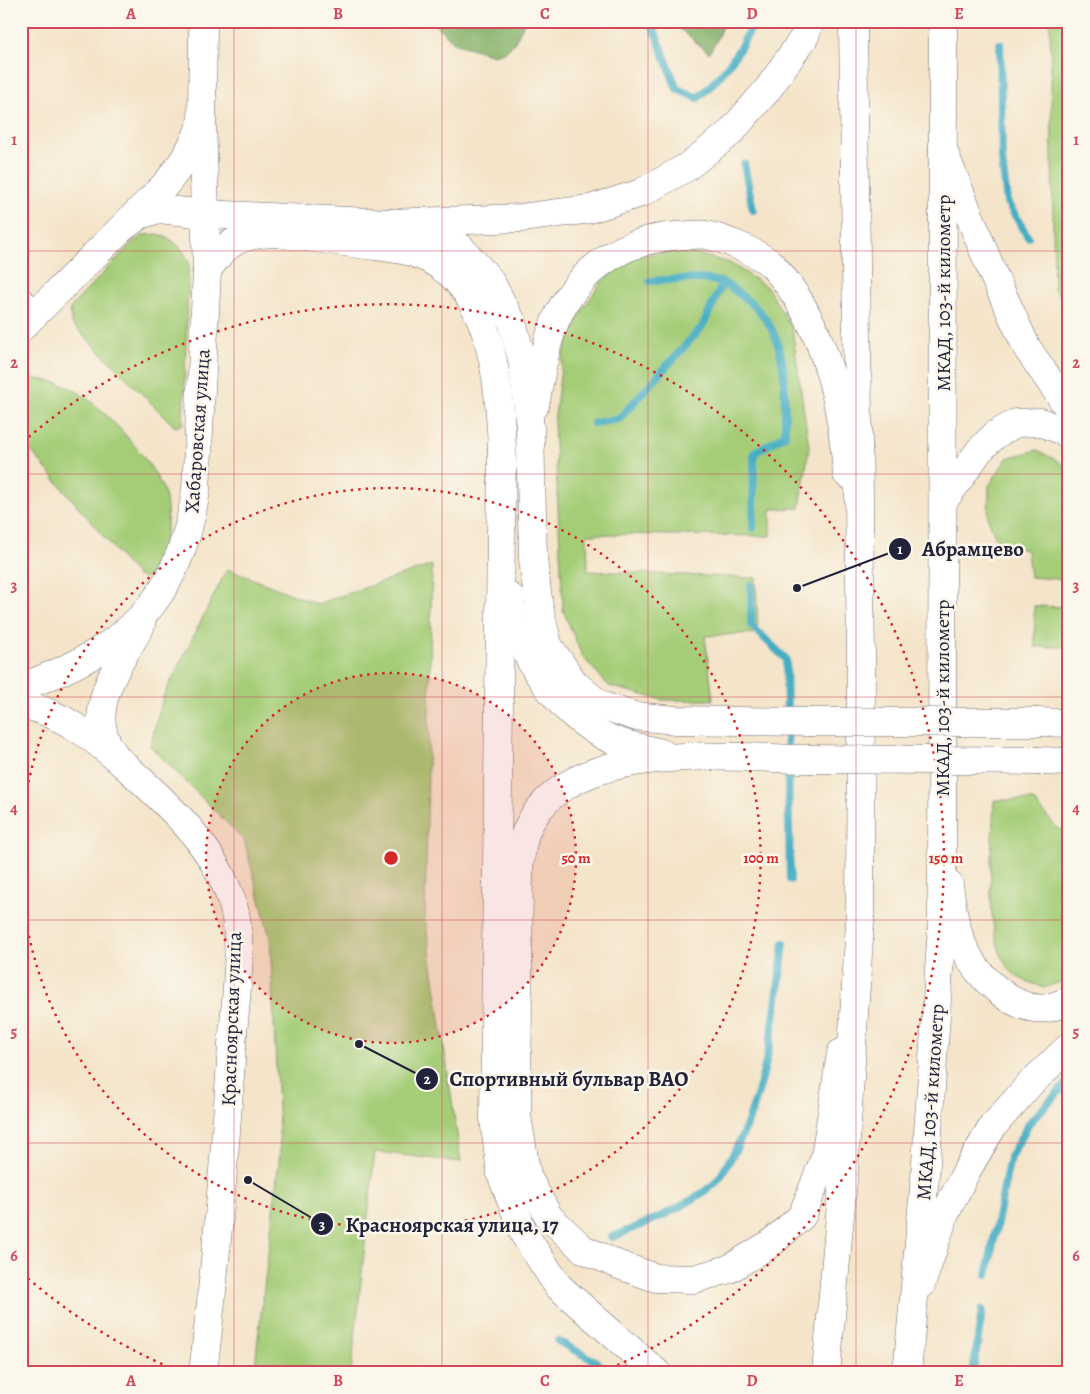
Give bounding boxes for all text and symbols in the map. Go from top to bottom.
text: A [125,3,137,25]
text: B [333,3,343,25]
text: C [540,3,550,25]
text: D [746,3,758,25]
text: E [954,3,964,25]
text: 1 [11,129,17,151]
text: 1 [1073,129,1079,151]
street label: МКАД, 103-й километр [930,195,957,391]
street label: Хабаровская улица [178,347,217,514]
text: 2 [10,352,18,374]
text: 2 [1072,352,1080,374]
callout: Абрамцево [887,531,1034,567]
text: Абрамцево [921,535,1024,563]
text: 1 [897,539,903,559]
text: 3 [11,575,18,597]
text: 3 [1073,575,1080,597]
street label: МКАД, 103-й километр [929,600,956,796]
text: 4 [10,798,18,820]
text: 4 [1072,798,1080,820]
text: 50 m [561,848,591,868]
text: 100 m [743,848,779,868]
text: 150 m [929,848,964,868]
centre of rings [382,849,400,867]
street label: Красноярская улица [215,930,248,1107]
street label: МКАД, 103-й километр [910,1003,951,1201]
text: 5 [11,1021,18,1043]
text: 5 [1073,1021,1080,1043]
callout: Спортивный бульвар ВАО [415,1061,698,1097]
text: Спортивный бульвар ВАО [450,1065,688,1093]
text: 2 [423,1069,431,1089]
callout: Красноярская улица, 17 [310,1206,568,1242]
text: Красноярская улица, 17 [345,1211,559,1239]
text: 3 [319,1215,325,1235]
text: 6 [10,1245,18,1267]
text: 6 [1072,1245,1080,1267]
text: A [125,1370,137,1392]
text: B [333,1370,343,1392]
text: C [540,1370,550,1392]
text: D [746,1370,758,1392]
text: E [954,1370,964,1392]

